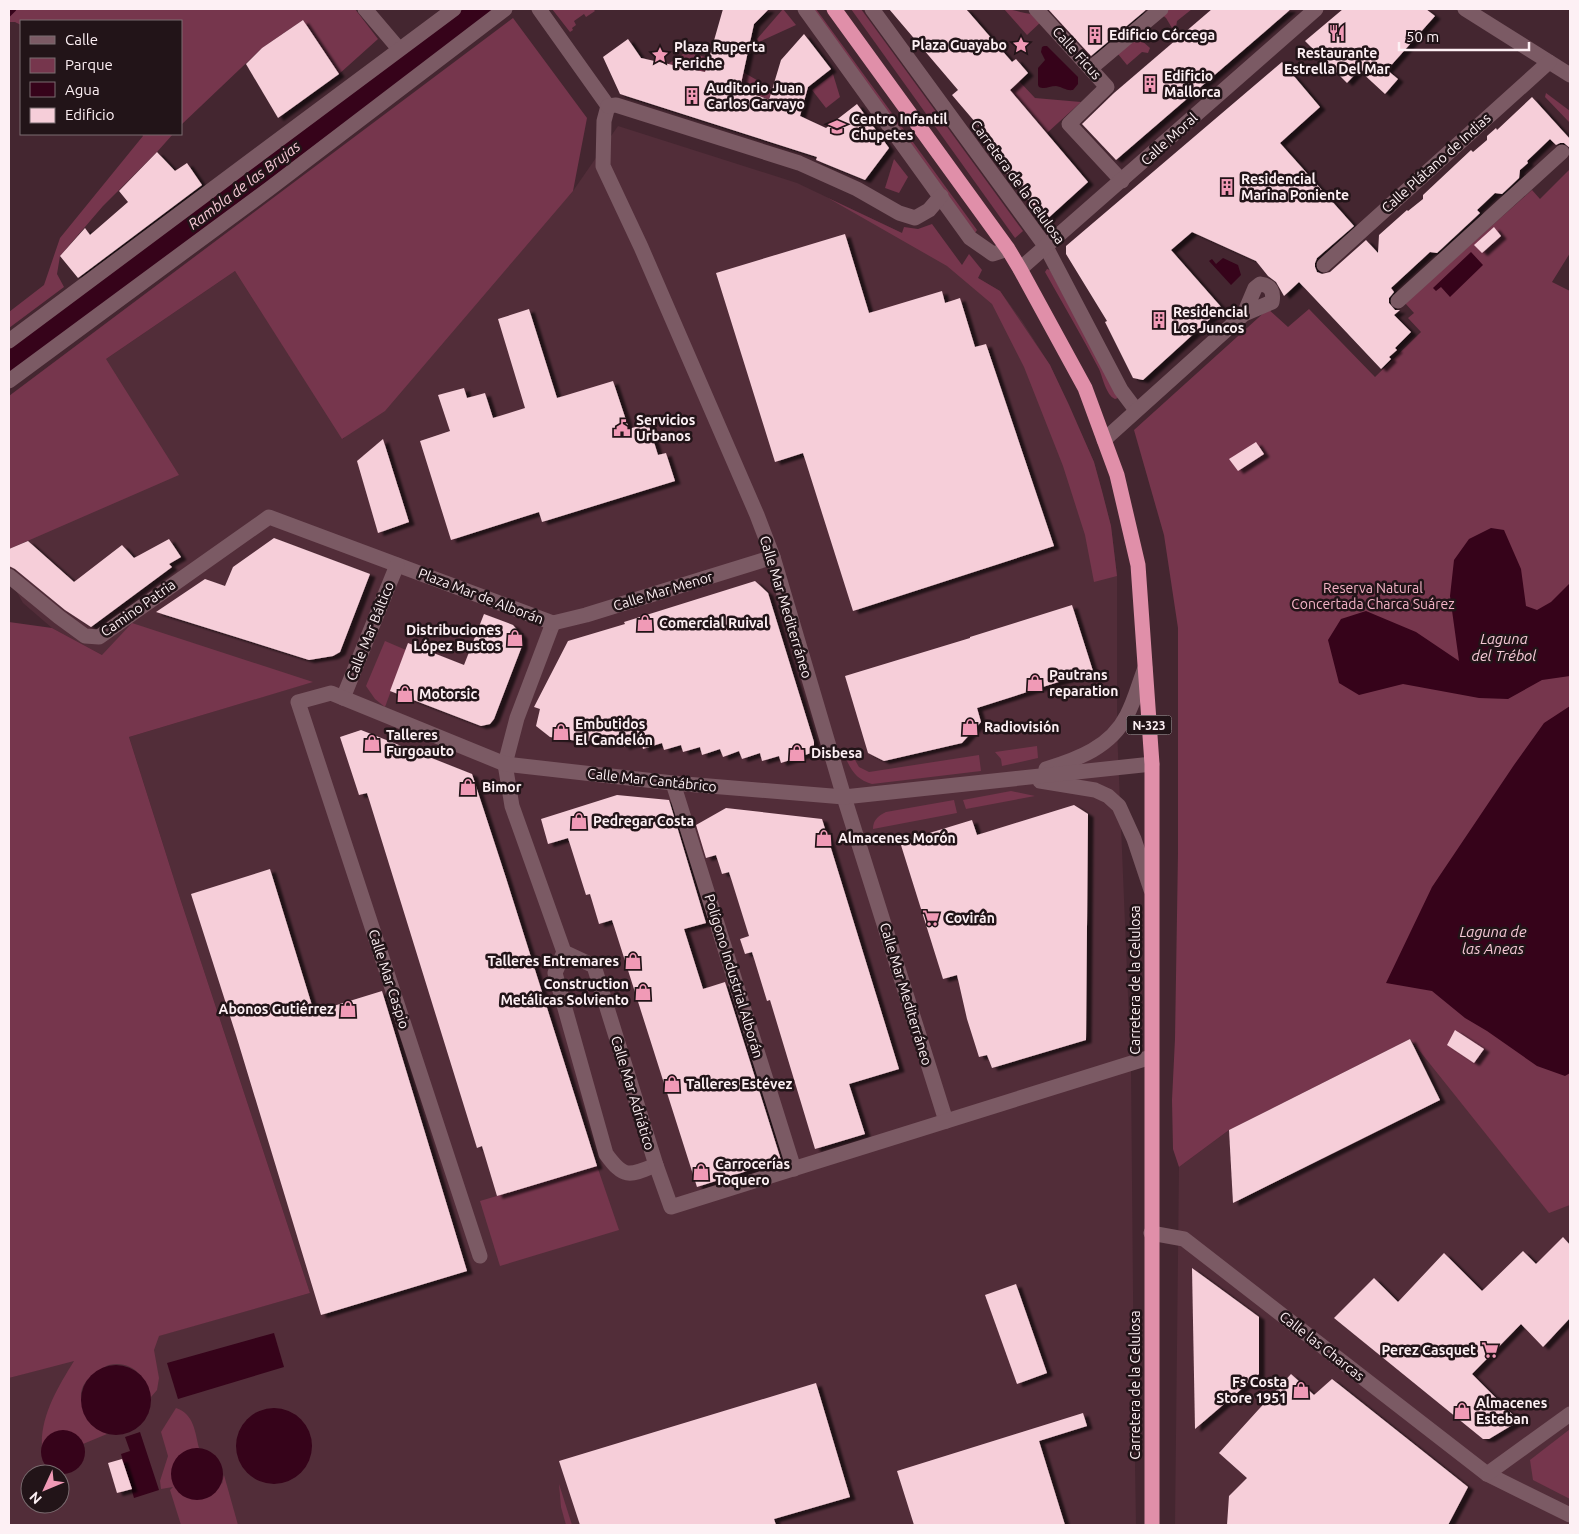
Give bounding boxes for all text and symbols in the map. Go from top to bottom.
legend [20,20,182,135]
scale bar [1399,20,1529,52]
street label: Calle Ficus [1049,23,1105,83]
restaurant icon: Restaurante Estrella Del Mar [1327,23,1347,43]
building icon: Edificio Córcega [1085,25,1105,45]
place label: Edificio Córcega [1109,27,1215,43]
text: 50 m [1406,28,1439,45]
text: Calle [65,31,98,48]
place icon: Plaza Guayabo [1011,35,1031,55]
place label: Plaza Guayabo [911,37,1007,53]
place label: Plaza Ruperta Feriche [674,39,765,71]
place icon: Plaza Ruperta Feriche [650,45,670,65]
place label: Restaurante Estrella Del Mar [1284,45,1390,77]
text: Parque [65,56,113,73]
place label: Edificio Mallorca [1164,68,1221,100]
building icon: Edificio Mallorca [1140,74,1160,94]
place label: Auditorio Juan Carlos Garvayo [706,80,805,112]
text: Agua [65,81,100,98]
building icon: Auditorio Juan Carlos Garvayo [682,86,702,106]
text: Edificio [65,106,114,123]
street label: Calle Moral [1137,109,1201,169]
street label: Calle Plátano de Indias [1378,110,1494,216]
place label: Centro Infantil Chupetes [851,111,948,143]
school or university icon: Centro Infantil Chupetes [827,117,847,137]
street label: Carretera de la Celulosa [968,117,1068,247]
water label: Rambla de las Brujas [185,137,304,233]
place label: Residencial Marina Poniente [1241,171,1349,203]
building icon: Residencial Marina Poniente [1217,177,1237,197]
place label: Residencial Los Juncos [1173,304,1248,336]
building icon: Residencial Los Juncos [1149,310,1169,330]
place label: Servicios Urbanos [636,412,696,444]
public building icon: Servicios Urbanos [612,418,632,438]
street label: Calle Mar Mediterráneo [757,534,815,680]
street label: Plaza Mar de Alborán [416,565,546,627]
street label: Calle Mar Menor [611,568,715,614]
street label: Camino Patria [98,576,178,640]
street label: Calle Mar Báltico [343,579,397,683]
park label: Reserva Natural Concertada Charca Suárez [1291,580,1455,612]
shop icon: Comercial Ruival [635,613,655,633]
place label: Comercial Ruival [659,615,768,631]
place label: Distribuciones López Bustos [406,622,501,654]
shop icon: Distribuciones López Bustos [505,628,525,648]
water label: Laguna del Trébol [1472,630,1537,664]
place label: Pautrans reparation [1049,667,1119,699]
shop icon: Pautrans reparation [1025,673,1045,693]
shop icon: Motorsic [395,684,415,704]
place label: Motorsic [419,686,477,702]
place label: Embutidos El Candelón [575,716,653,748]
road number: N-323 [1126,716,1172,734]
shop icon: Radiovisión [960,717,980,737]
place label: Radiovisión [984,719,1060,735]
shop icon: Embutidos El Candelón [551,722,571,742]
place label: Talleres Furgoauto [386,727,454,759]
shop icon: Talleres Furgoauto [362,733,382,753]
shop icon: Disbesa [787,743,807,763]
place label: Disbesa [811,745,862,761]
street label: Calle Mar Cantábrico [587,765,717,795]
shop icon: Bimor [458,777,478,797]
place label: Bimor [482,779,522,795]
shop icon: Pedregar Costa [569,811,589,831]
place label: Pedregar Costa [593,813,694,829]
shop icon: Almacenes Morón [814,828,834,848]
place label: Almacenes Morón [838,830,956,846]
street label: Polígono Industrial Alborán [701,892,767,1060]
street label: Carretera de la Celulosa [1127,905,1143,1055]
supermarket icon: Covirán [921,908,941,928]
place label: Covirán [945,910,995,926]
street label: Calle Mar Mediterráneo [877,921,935,1067]
water label: Laguna de las Aneas [1460,923,1527,957]
street label: Calle Mar Caspio [365,927,413,1031]
shop icon: Talleres Entremares [623,951,643,971]
place label: Talleres Entremares [487,953,619,969]
place label: Construction Metálicas Solviento [500,976,629,1008]
shop icon: Construction Metálicas Solviento [633,982,653,1002]
shop icon: Abonos Gutiérrez [338,999,358,1019]
place label: Abonos Gutiérrez [219,1001,334,1017]
street label: Calle Mar Adriático [608,1034,658,1152]
shop icon: Talleres Estévez [662,1074,682,1094]
place label: Talleres Estévez [686,1076,792,1092]
place label: Carrocerías Toquero [715,1156,790,1188]
shop icon: Carrocerías Toquero [691,1162,711,1182]
street label: Calle las Charcas [1276,1308,1368,1384]
street label: Carretera de la Celulosa [1127,1310,1143,1460]
supermarket icon: Perez Casquet [1480,1340,1500,1360]
place label: Perez Casquet [1381,1342,1476,1358]
place label: Fs Costa Store 1951 [1216,1374,1287,1406]
shop icon: Fs Costa Store 1951 [1291,1380,1311,1400]
place label: Almacenes Esteban [1476,1395,1548,1427]
shop icon: Almacenes Esteban [1452,1401,1472,1421]
north arrow [20,1464,70,1514]
text: N [26,1489,45,1507]

